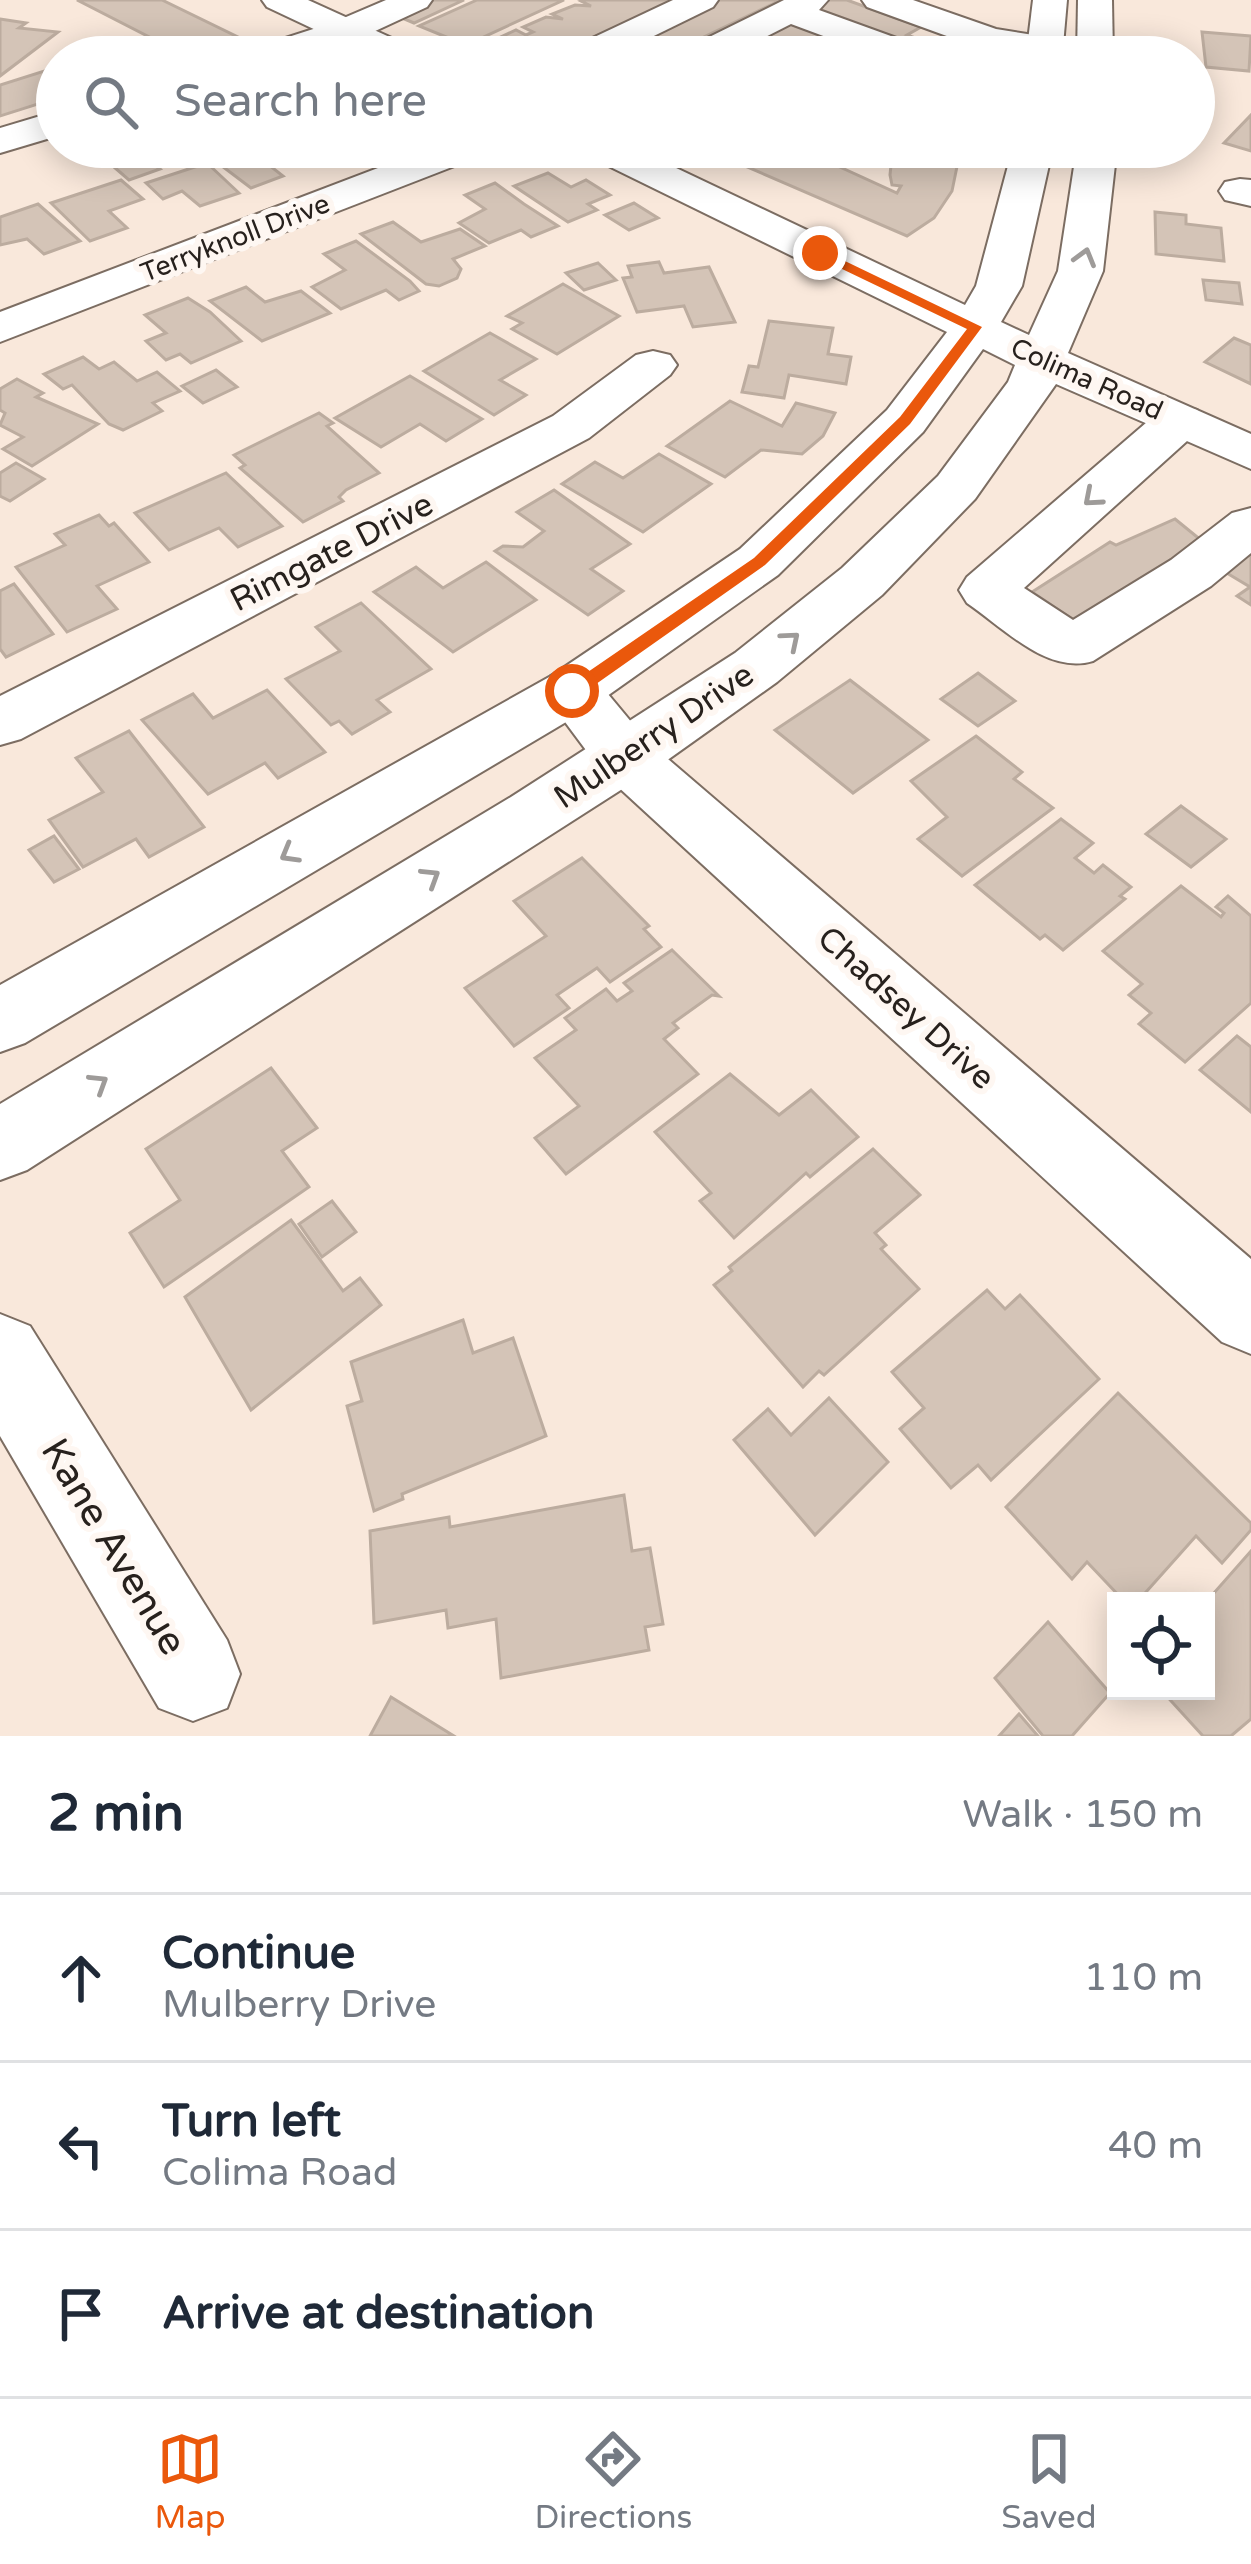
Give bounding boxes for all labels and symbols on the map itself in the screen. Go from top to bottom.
street label: Terryknoll Drive [136,187,334,290]
route end [793,226,847,280]
one-way arrow [1071,247,1096,268]
street label: Colima Road [1006,331,1168,428]
one-way arrow [1084,484,1105,505]
street label: Rimgate Drive [224,485,439,620]
one-way arrow [778,632,800,654]
street label: Mulberry Drive [547,655,761,817]
route start [545,664,599,718]
one-way arrow [280,840,302,863]
one-way arrow [418,869,440,892]
street label: Chadsey Drive [810,919,1002,1098]
one-way arrow [86,1075,108,1097]
street label: Kane Avenue [31,1430,197,1663]

